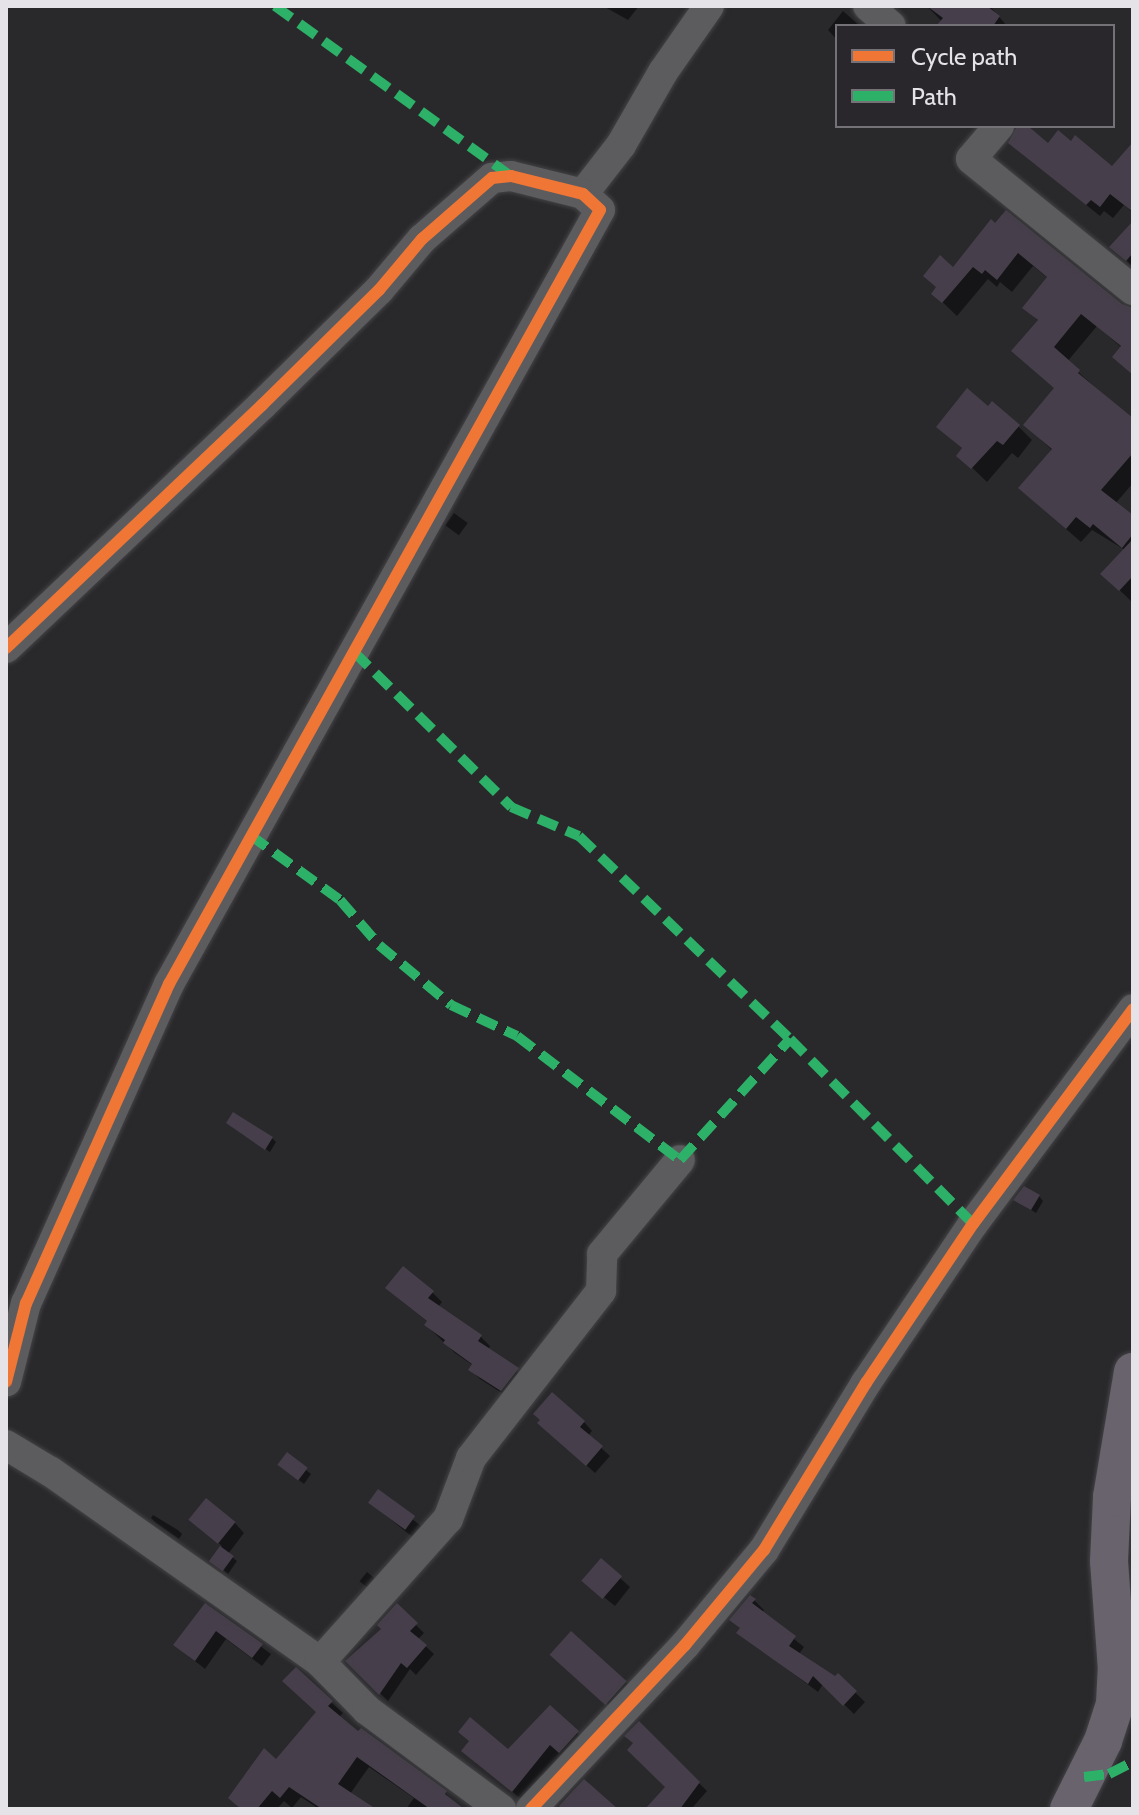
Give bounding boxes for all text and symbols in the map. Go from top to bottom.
legend [835,24,1115,128]
text: Cycle path [911,42,1017,71]
text: Path [911,82,957,111]

